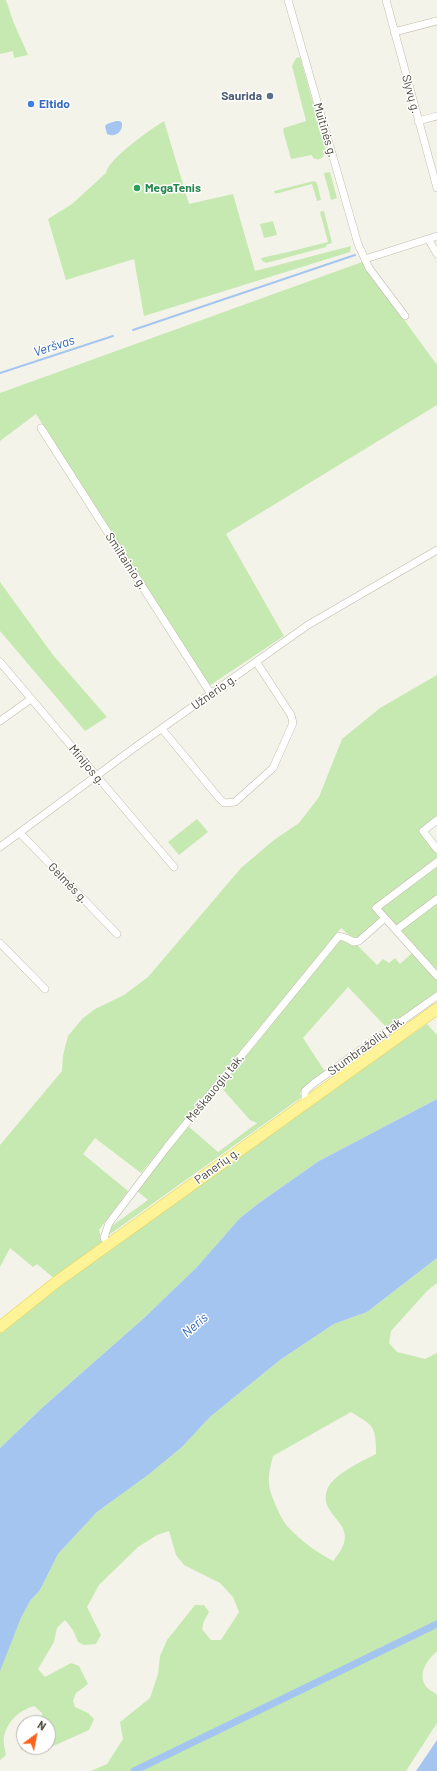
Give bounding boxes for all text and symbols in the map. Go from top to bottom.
street label: Slyvų g. [399,73,423,115]
place label: Saurida [221,89,262,103]
marker: Saurida [265,91,275,101]
place label: Eltido [39,97,70,111]
marker: Eltido [26,99,36,109]
street label: Muitinės g. [310,101,340,159]
place label: MegaTenis [145,181,201,195]
marker: MegaTenis [132,183,142,193]
water label: Veršvas [31,332,77,360]
street label: Smiltainio g. [102,530,150,592]
street label: Užnerio g. [189,671,239,713]
street label: Minijos g. [66,742,108,788]
street label: Gelmės g. [45,860,91,906]
street label: Stumbražolių tak. [325,1013,407,1079]
street label: Meškauogių tak. [183,1051,247,1125]
street label: Panerių g. [192,1145,242,1187]
water label: Neris [179,1310,211,1340]
north arrow [16,1715,56,1755]
text: N [36,1718,49,1733]

